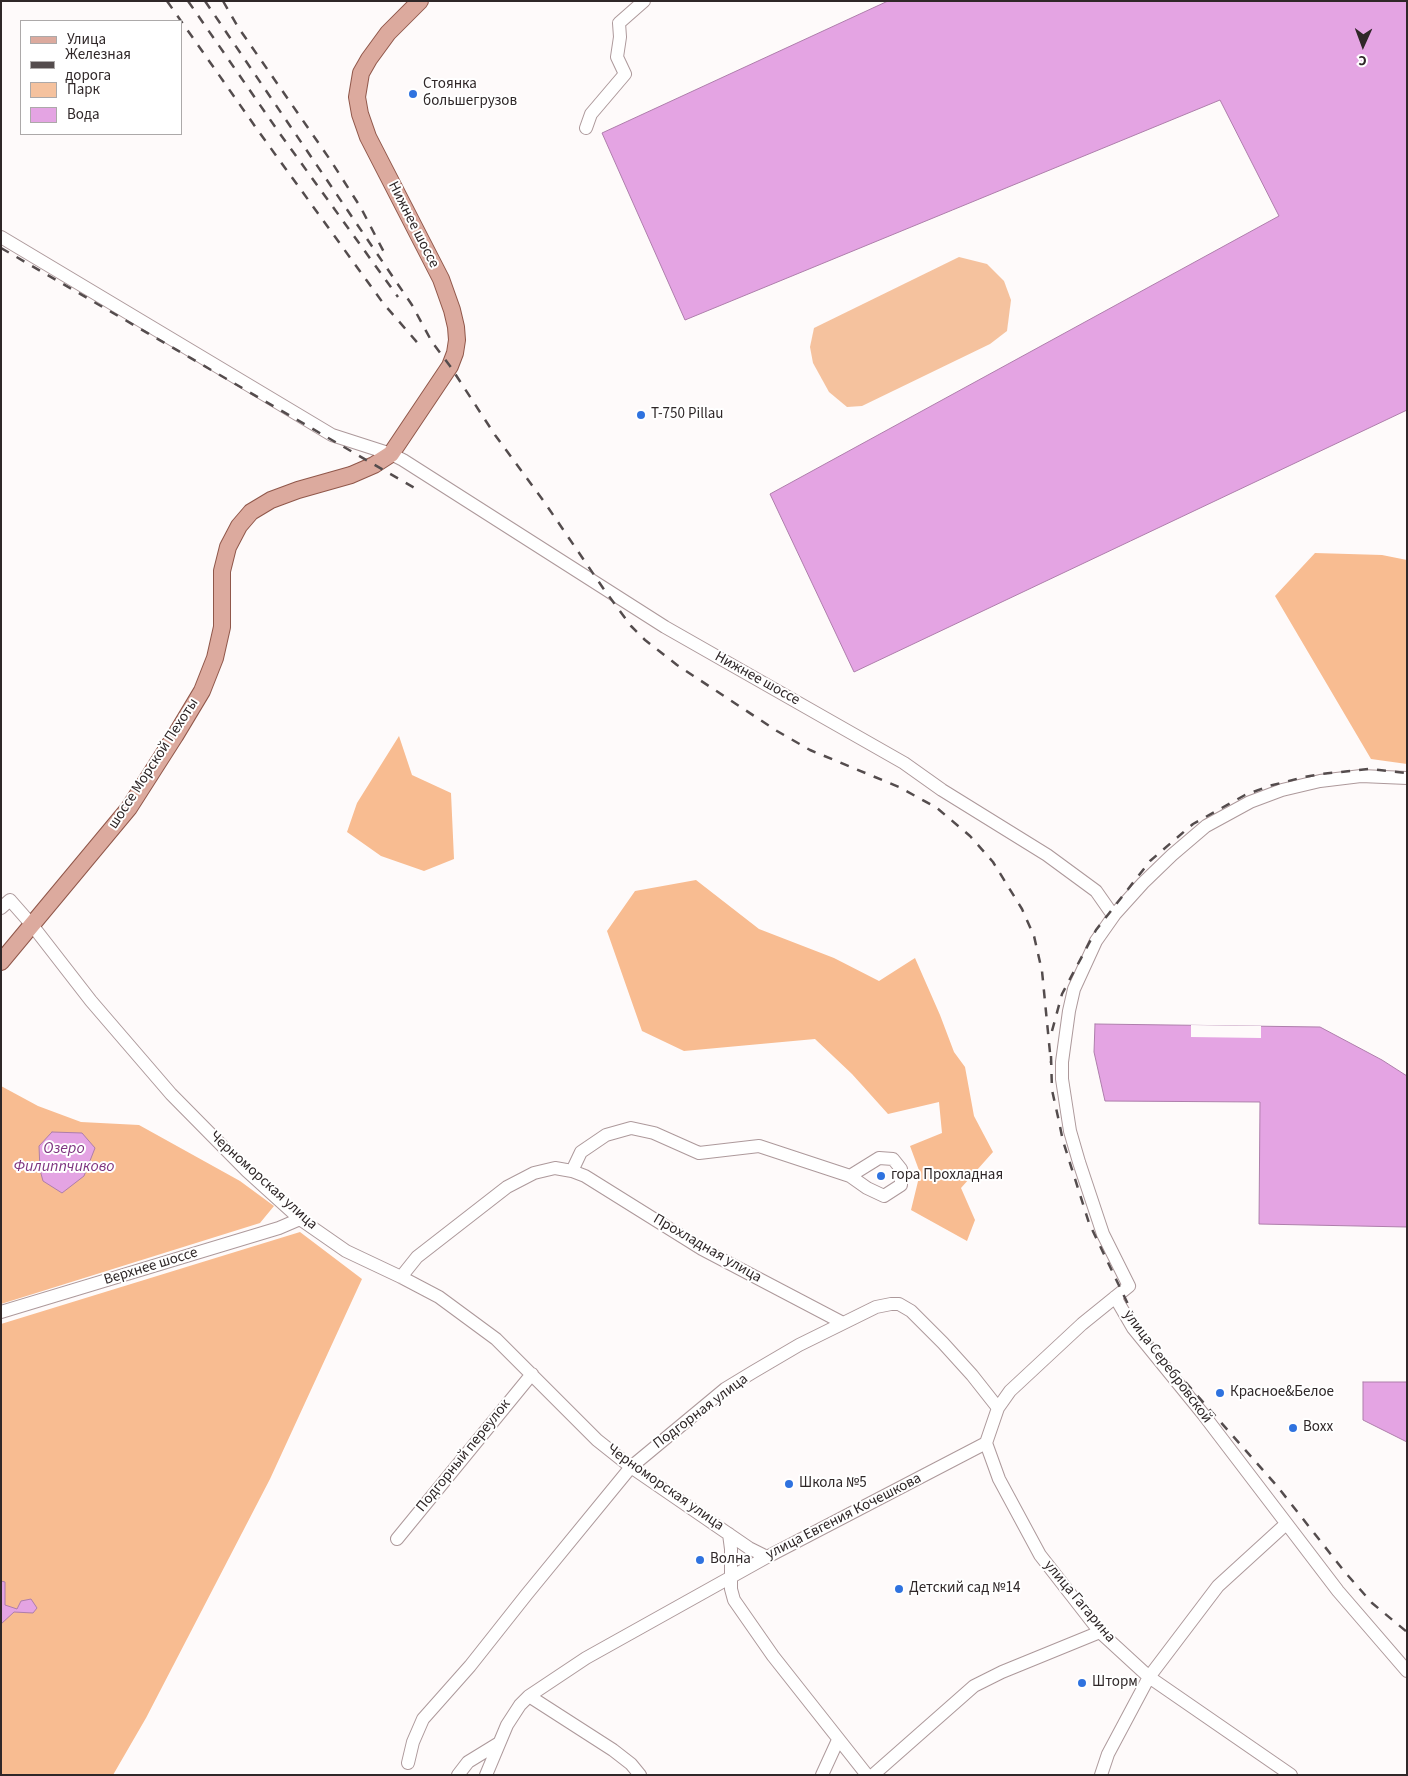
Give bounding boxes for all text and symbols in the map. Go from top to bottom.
legend [20,20,182,135]
north arrow [1338,20,1388,70]
text: Улица [67,29,106,50]
text: Железная дорога [65,44,131,86]
text: С [1358,50,1367,70]
place label: Стоянка большегрузов [423,76,517,111]
text: Парк [67,79,100,100]
marker: Стоянка большегрузов [407,88,419,100]
text: Вода [67,104,100,125]
street label: Нижнее шоссе [383,179,443,271]
place label: T-750 Pillau [651,406,724,424]
marker: T-750 Pillau [635,409,647,421]
street label: Нижнее шоссе [711,648,803,710]
street label: шоссе Морской Пехоты [105,695,203,833]
street label: Черноморская улица [205,1128,321,1234]
water label: Озеро Филиппчиково [14,1139,114,1177]
place label: гора Прохладная [891,1167,1003,1185]
marker: гора Прохладная [875,1170,887,1182]
street label: Прохладная улица [650,1211,764,1287]
street label: Верхнее шоссе [102,1244,200,1290]
street label: улица Серебровской [1119,1307,1215,1427]
street label: Подгорная улица [650,1371,752,1453]
place label: Красное&Белое [1230,1384,1334,1402]
marker: Красное&Белое [1214,1387,1226,1399]
street label: Подгорный переулок [413,1396,515,1516]
place label: Boxx [1303,1419,1333,1437]
marker: Boxx [1287,1422,1299,1434]
street label: Черноморская улица [603,1441,727,1535]
street label: улица Евгения Кочешкова [763,1470,925,1564]
place label: Школа №5 [799,1475,867,1493]
marker: Школа №5 [783,1478,795,1490]
place label: Волна [710,1551,751,1569]
marker: Волна [694,1554,706,1566]
street label: улица Гагарина [1039,1557,1119,1647]
place label: Детский сад №14 [909,1580,1020,1598]
marker: Детский сад №14 [893,1583,905,1595]
place label: Шторм [1092,1674,1138,1692]
marker: Шторм [1076,1677,1088,1689]

